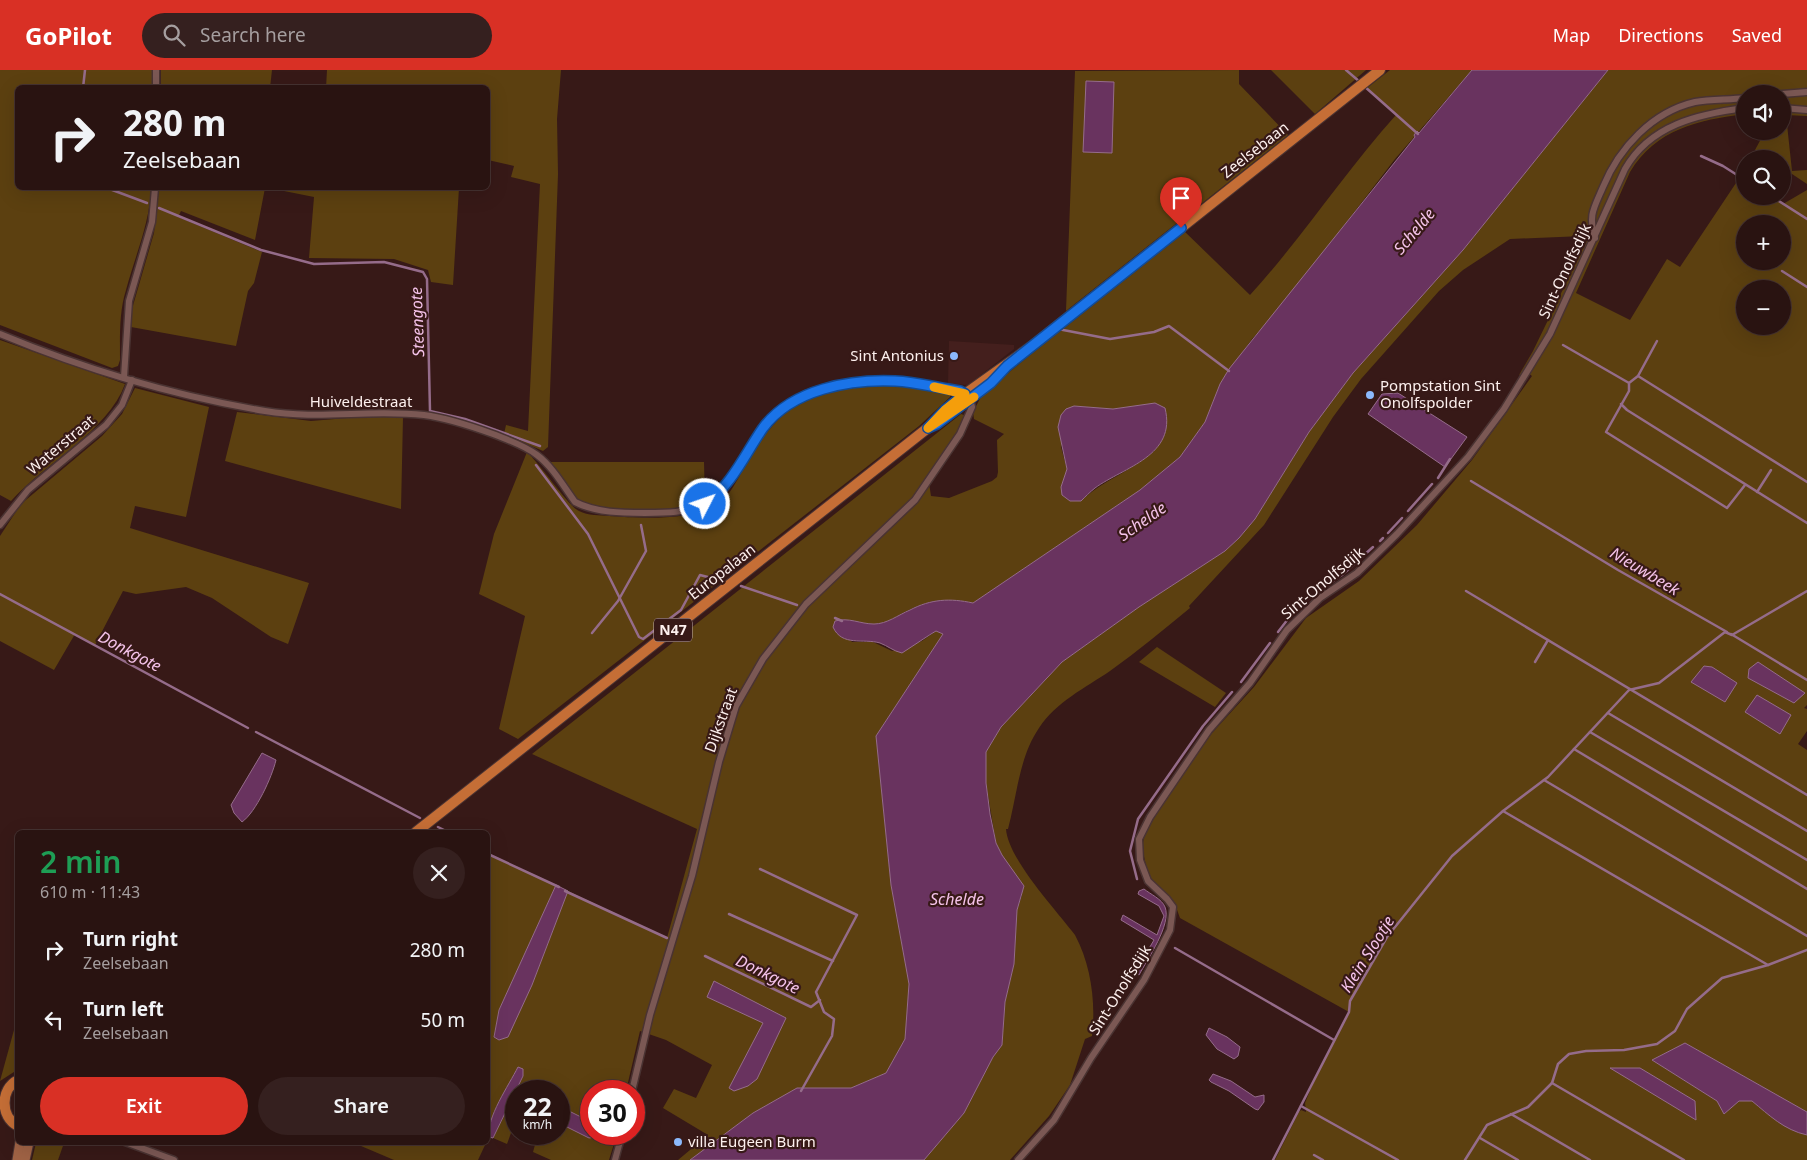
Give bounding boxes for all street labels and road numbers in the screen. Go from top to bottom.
street label: Zeelsebaan [1217,117,1292,182]
street label: Sint-Onolfsdijk [1533,220,1595,321]
street label: Huiveldestraat [310,391,413,411]
street label: Waterstraat [22,410,99,479]
street label: Europalaan [684,539,759,604]
street label: Sint-Onolfsdijk [1277,542,1368,623]
road number: N47 [654,618,692,642]
street label: Dijkstraat [699,684,741,755]
street label: Sint-Onolfsdijk [1083,941,1155,1038]

